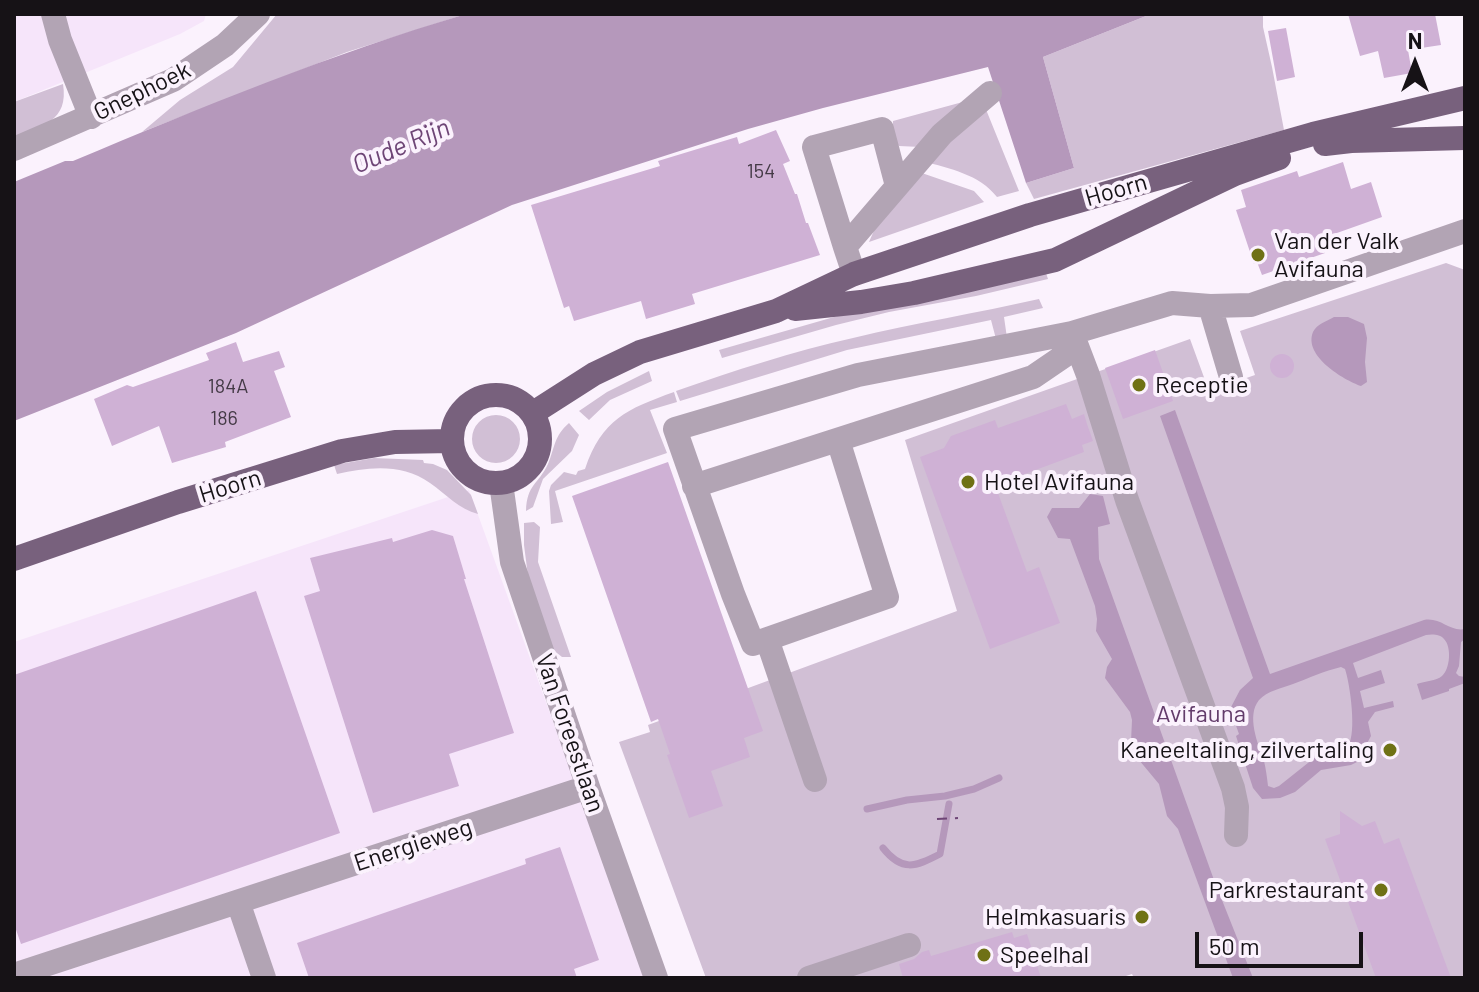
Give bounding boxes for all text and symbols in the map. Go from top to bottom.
north arrow [1375,24,1455,104]
text: N [1408,27,1422,53]
street label: Gnephoek [89,55,195,127]
water label: Oude Rijn [347,111,455,181]
house number: 154 [747,159,775,183]
street label: Hoorn [1081,167,1151,213]
place label: Van der Valk Avifauna [1274,227,1399,283]
marker: Van der Valk Avifauna [1249,246,1267,264]
place label: Receptie [1155,371,1249,399]
house number: 184A [208,374,248,398]
marker: Receptie [1130,376,1148,394]
house number: 186 [210,406,238,430]
street label: Hoorn [195,463,265,509]
place label: Hotel Avifauna [984,468,1134,496]
marker: Hotel Avifauna [959,473,977,491]
street label: Van Foreestlaan [529,650,611,816]
park label: Avifauna [1156,700,1246,728]
place label: Kaneeltaling, zilvertaling [1120,736,1374,764]
marker: Kaneeltaling, zilvertaling [1381,741,1399,759]
street label: Energieweg [350,812,476,878]
place label: Parkrestaurant [1209,876,1365,904]
marker: Parkrestaurant [1372,881,1390,899]
place label: Helmkasuaris [985,903,1126,931]
marker: Helmkasuaris [1133,908,1151,926]
scale bar [1199,916,1367,966]
text: 50 m [1209,931,1260,960]
place label: Speelhal [1000,941,1089,969]
marker: Speelhal [975,946,993,964]

